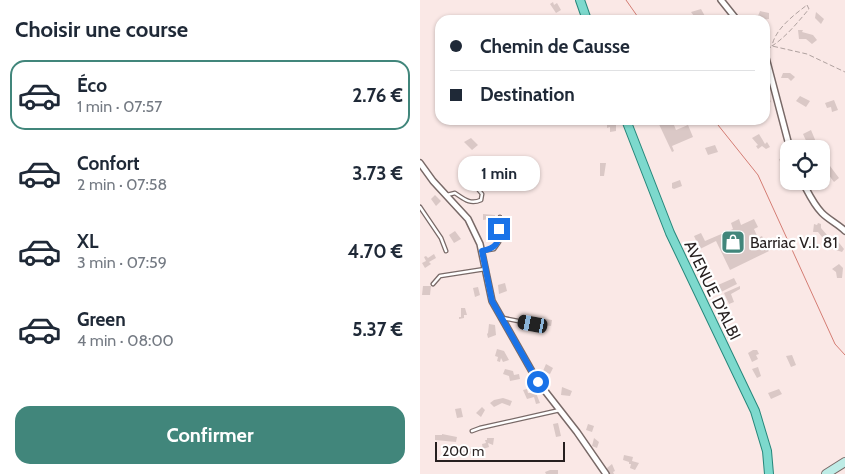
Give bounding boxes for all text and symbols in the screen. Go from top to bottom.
text: Choisir une course [15,16,188,43]
text: Chemin de Causse [480,35,630,58]
icon: car [17,73,62,118]
text: Éco [77,74,107,97]
text: Destination [480,83,575,106]
text: 2.76 € [352,84,403,107]
text: 1 min · 07:57 [77,97,162,116]
map controls [780,140,830,190]
button: locate [780,140,830,190]
icon: car [17,151,62,196]
text: Confort [77,152,140,175]
callout: 1 min [458,156,540,192]
text: 3.73 € [352,162,403,185]
text: 1 min [481,164,517,183]
text: 2 min · 07:58 [77,175,167,194]
route end [488,218,510,240]
icon: car [17,229,62,274]
shop icon: Barriac V.I. 81 [720,229,746,255]
text: XL [77,230,98,253]
place label: Barriac V.I. 81 [750,233,838,252]
street label: AVENUE D'ALBI [680,237,745,343]
text: 4.70 € [348,240,403,263]
text: 3 min · 07:59 [77,253,167,272]
icon: car [17,307,62,352]
text: Green [77,308,126,331]
car [516,314,549,334]
text: 5.37 € [352,318,403,341]
text: 4 min · 08:00 [77,331,174,350]
route start [527,371,549,393]
button: Confirmer [15,406,405,464]
scale bar [435,439,565,462]
text: 200 m [442,442,484,460]

